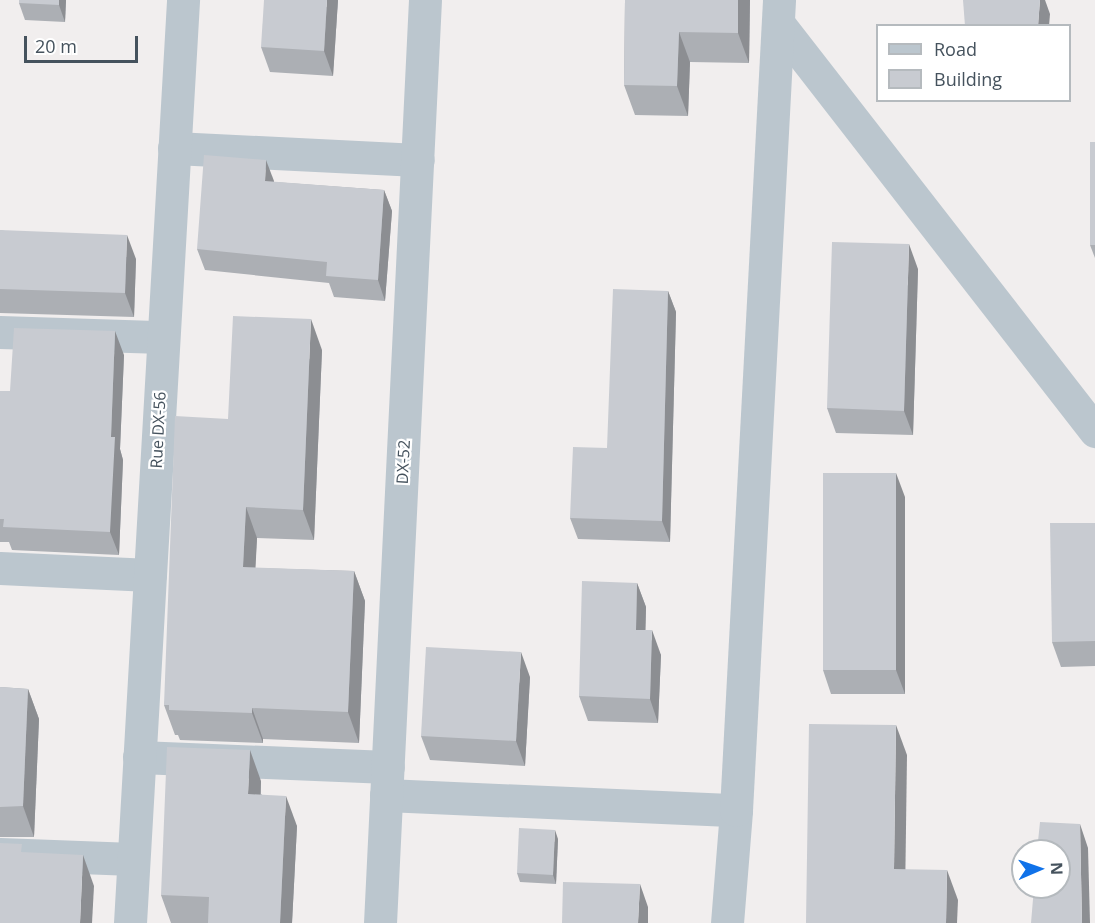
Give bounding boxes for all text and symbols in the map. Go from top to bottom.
scale bar [27,24,141,62]
legend [876,24,1071,102]
text: 20 m [35,34,77,58]
text: Road [934,37,977,61]
text: Building [934,67,1002,91]
street label: Rue DX-56 [146,391,170,469]
street label: DX-52 [392,439,414,485]
north arrow [1011,839,1071,899]
text: N [1046,862,1068,875]

